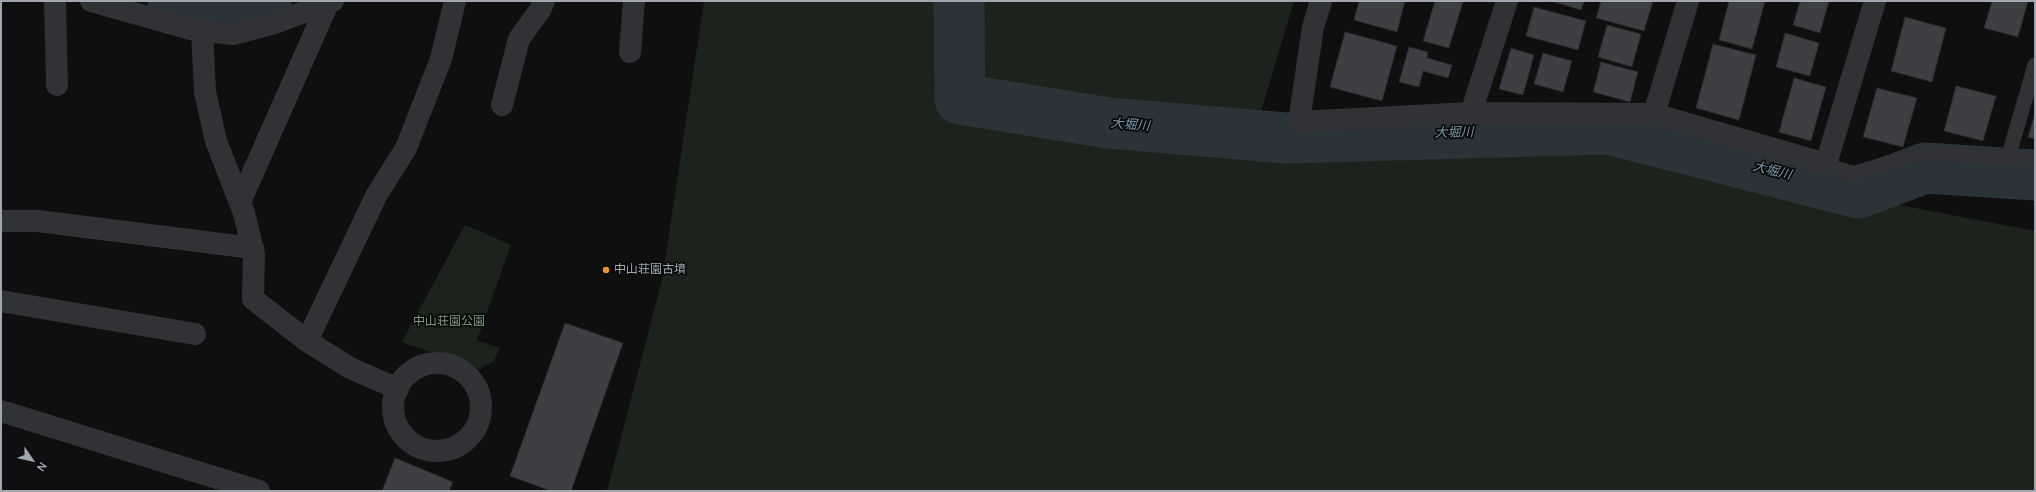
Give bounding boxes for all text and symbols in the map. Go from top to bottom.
water label: 大堀川 [1110,116,1150,134]
water label: 大堀川 [1434,125,1474,141]
water label: 大堀川 [1751,159,1793,183]
place label: 中山荘園古墳 [614,263,686,277]
marker: 中山荘園古墳 [601,265,611,275]
park label: 中山荘園公園 [413,315,485,329]
north arrow [12,440,52,480]
text: N [34,460,51,474]

